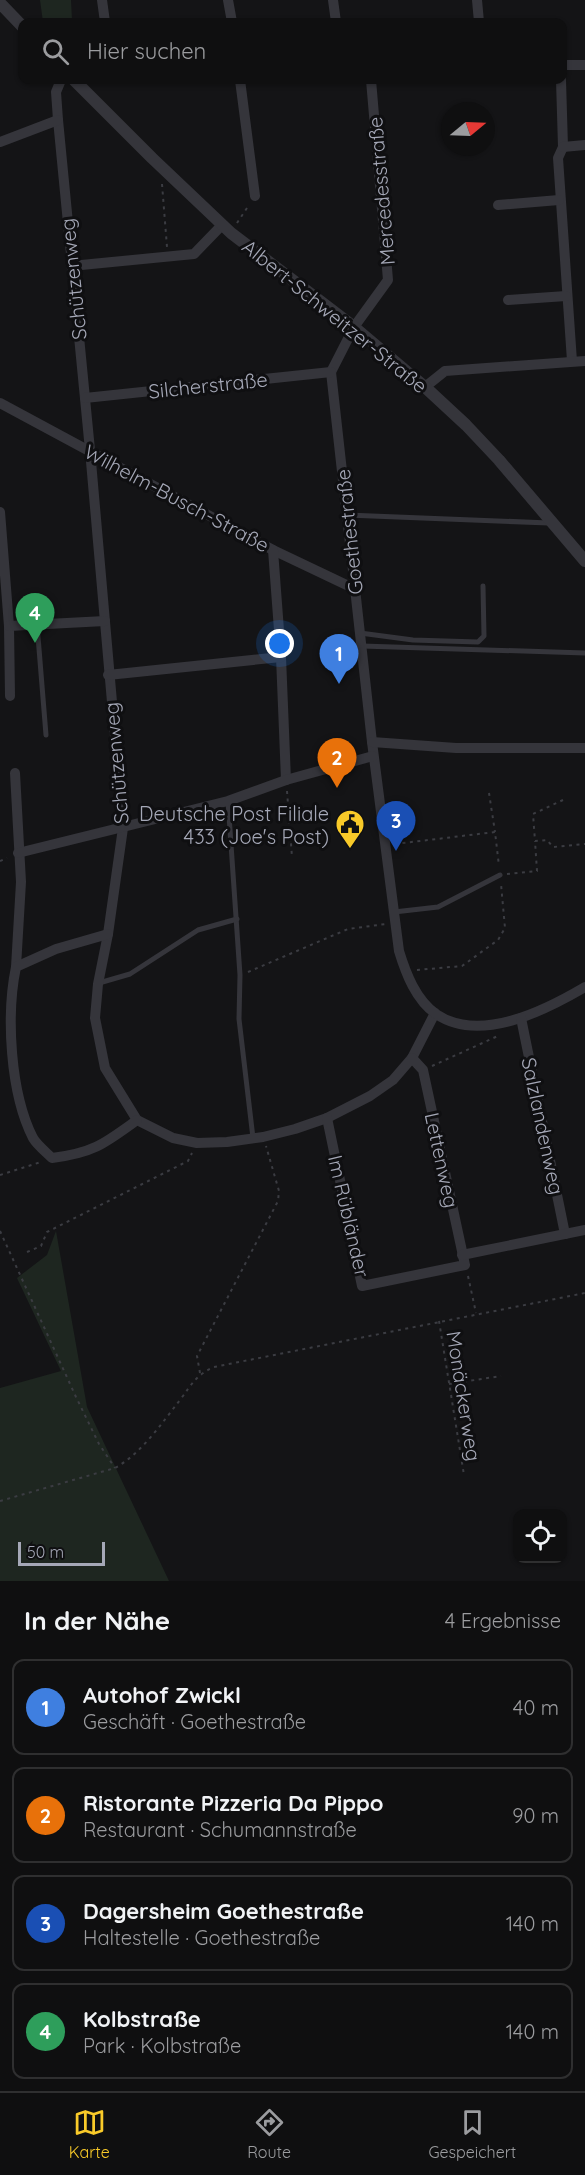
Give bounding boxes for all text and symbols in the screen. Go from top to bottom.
search box [18,18,567,84]
icon: search [39,35,72,68]
text: Hier suchen [87,37,206,65]
north arrow [441,102,495,156]
street label: Mercedesstraße [362,116,400,266]
street label: Schützenweg [54,217,92,341]
street label: Albert-Schweitzer-Straße [237,234,433,398]
street label: Silcherstraße [147,366,269,404]
street label: Wilhelm-Busch-Straße [80,439,274,557]
street label: Goethestraße [330,468,368,596]
pin: 4 [15,594,54,643]
your location [265,629,294,658]
pin: 1 [320,634,358,684]
street label: Schützenweg [98,701,134,825]
pin: 2 [318,738,356,788]
place label: Deutsche Post Filiale 433 (Joe's Post) [139,801,329,849]
pin: 3 [376,802,416,851]
public building icon: Deutsche Post Filiale 433 (Joe's Post) [334,808,366,850]
street label: Salzlandenweg [516,1055,570,1197]
street label: Lettenweg [420,1110,464,1210]
street label: Im Rübländer [323,1152,375,1280]
street label: Monäckerweg [441,1329,487,1463]
map controls [513,1509,567,1563]
button: locate [513,1509,567,1563]
scale bar [18,1539,105,1566]
text: 50 m [27,1542,64,1562]
text: In der Nähe [24,1604,170,1637]
text: 4 Ergebnisse [445,1608,561,1633]
text: Autohof Zwickl [83,1681,241,1709]
text: 1 [42,1695,49,1720]
text: 40 m [513,1695,559,1720]
text: Geschäft · Goethestraße [83,1709,306,1734]
text: Ristorante Pizzeria Da Pippo [83,1789,384,1817]
text: 2 [40,1803,51,1828]
text: 90 m [512,1803,559,1828]
text: Restaurant · Schumannstraße [83,1817,357,1842]
text: Dagersheim Goethestraße [83,1897,364,1925]
text: 3 [40,1911,51,1936]
text: 140 m [506,1911,559,1936]
text: Haltestelle · Goethestraße [83,1925,320,1950]
text: Kolbstraße [83,2005,201,2033]
text: 4 [40,2019,51,2044]
text: 140 m [506,2019,559,2044]
text: Park · Kolbstraße [83,2033,241,2058]
tab: Karte [69,2106,110,2162]
tab: Route [247,2106,291,2162]
tab: Gespeichert [428,2106,516,2162]

